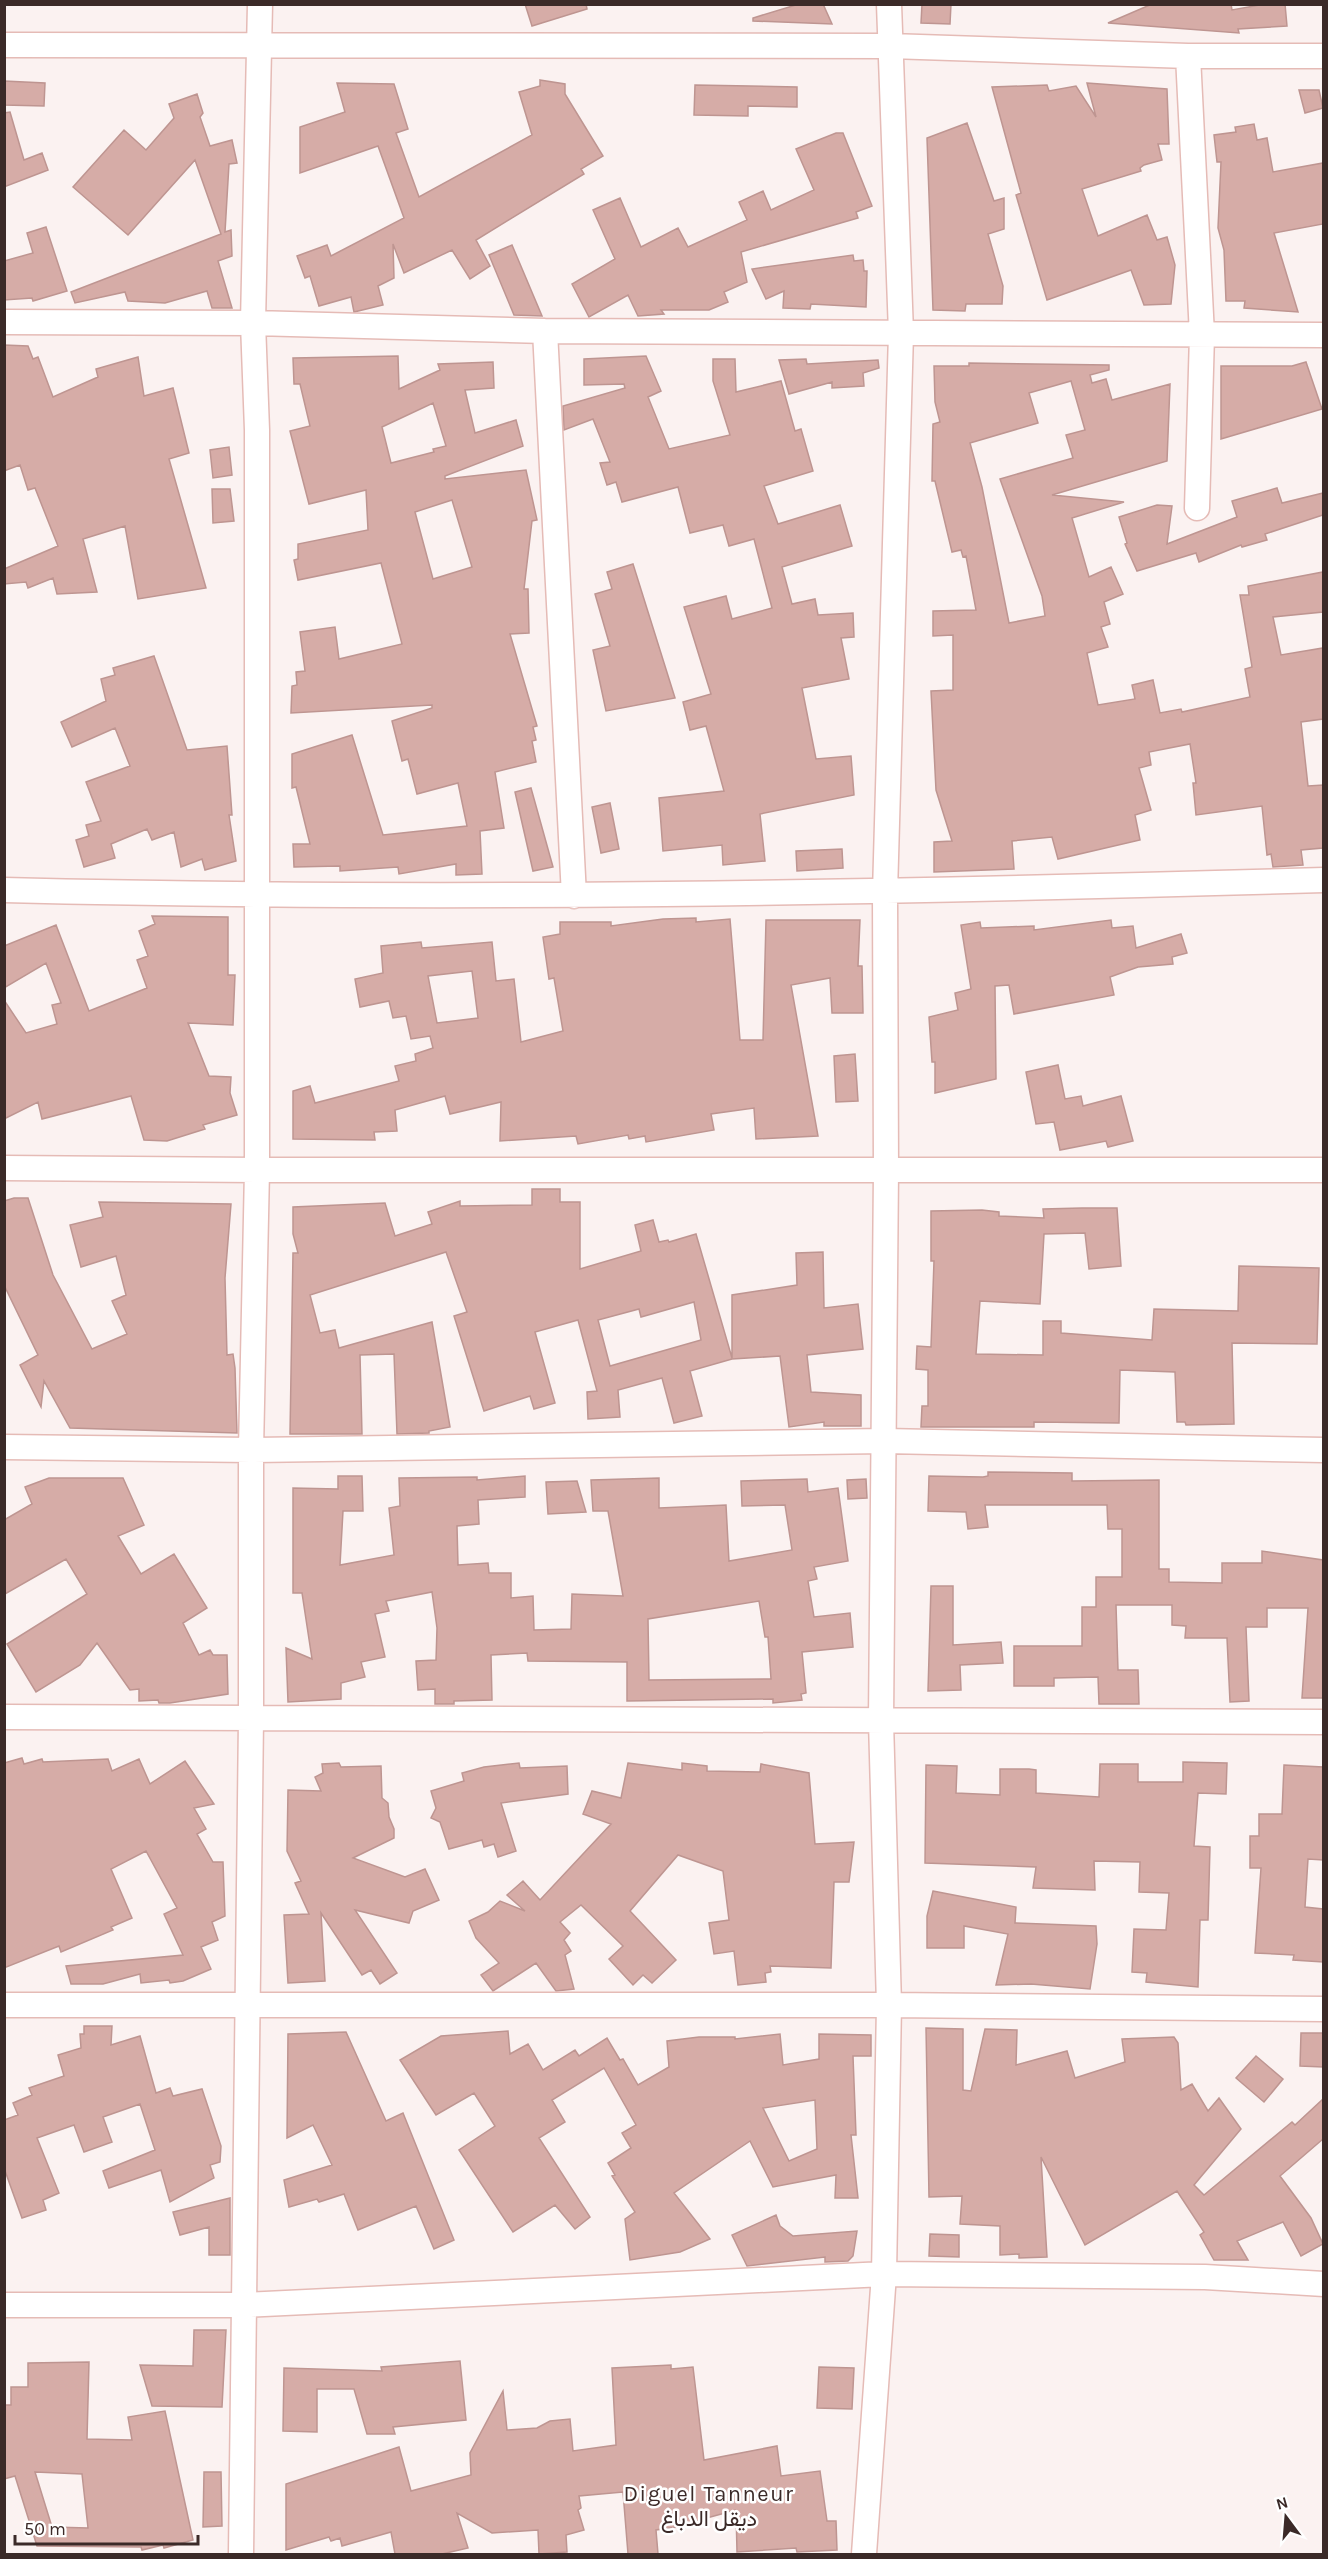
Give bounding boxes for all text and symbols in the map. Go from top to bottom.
district label: Diguel Tanneur ديقل الدباغ [624,2481,794,2533]
north arrow [1256,2487,1316,2547]
text: N [1274,2492,1290,2514]
scale bar [15,2508,198,2546]
text: 50 m [24,2518,66,2540]

